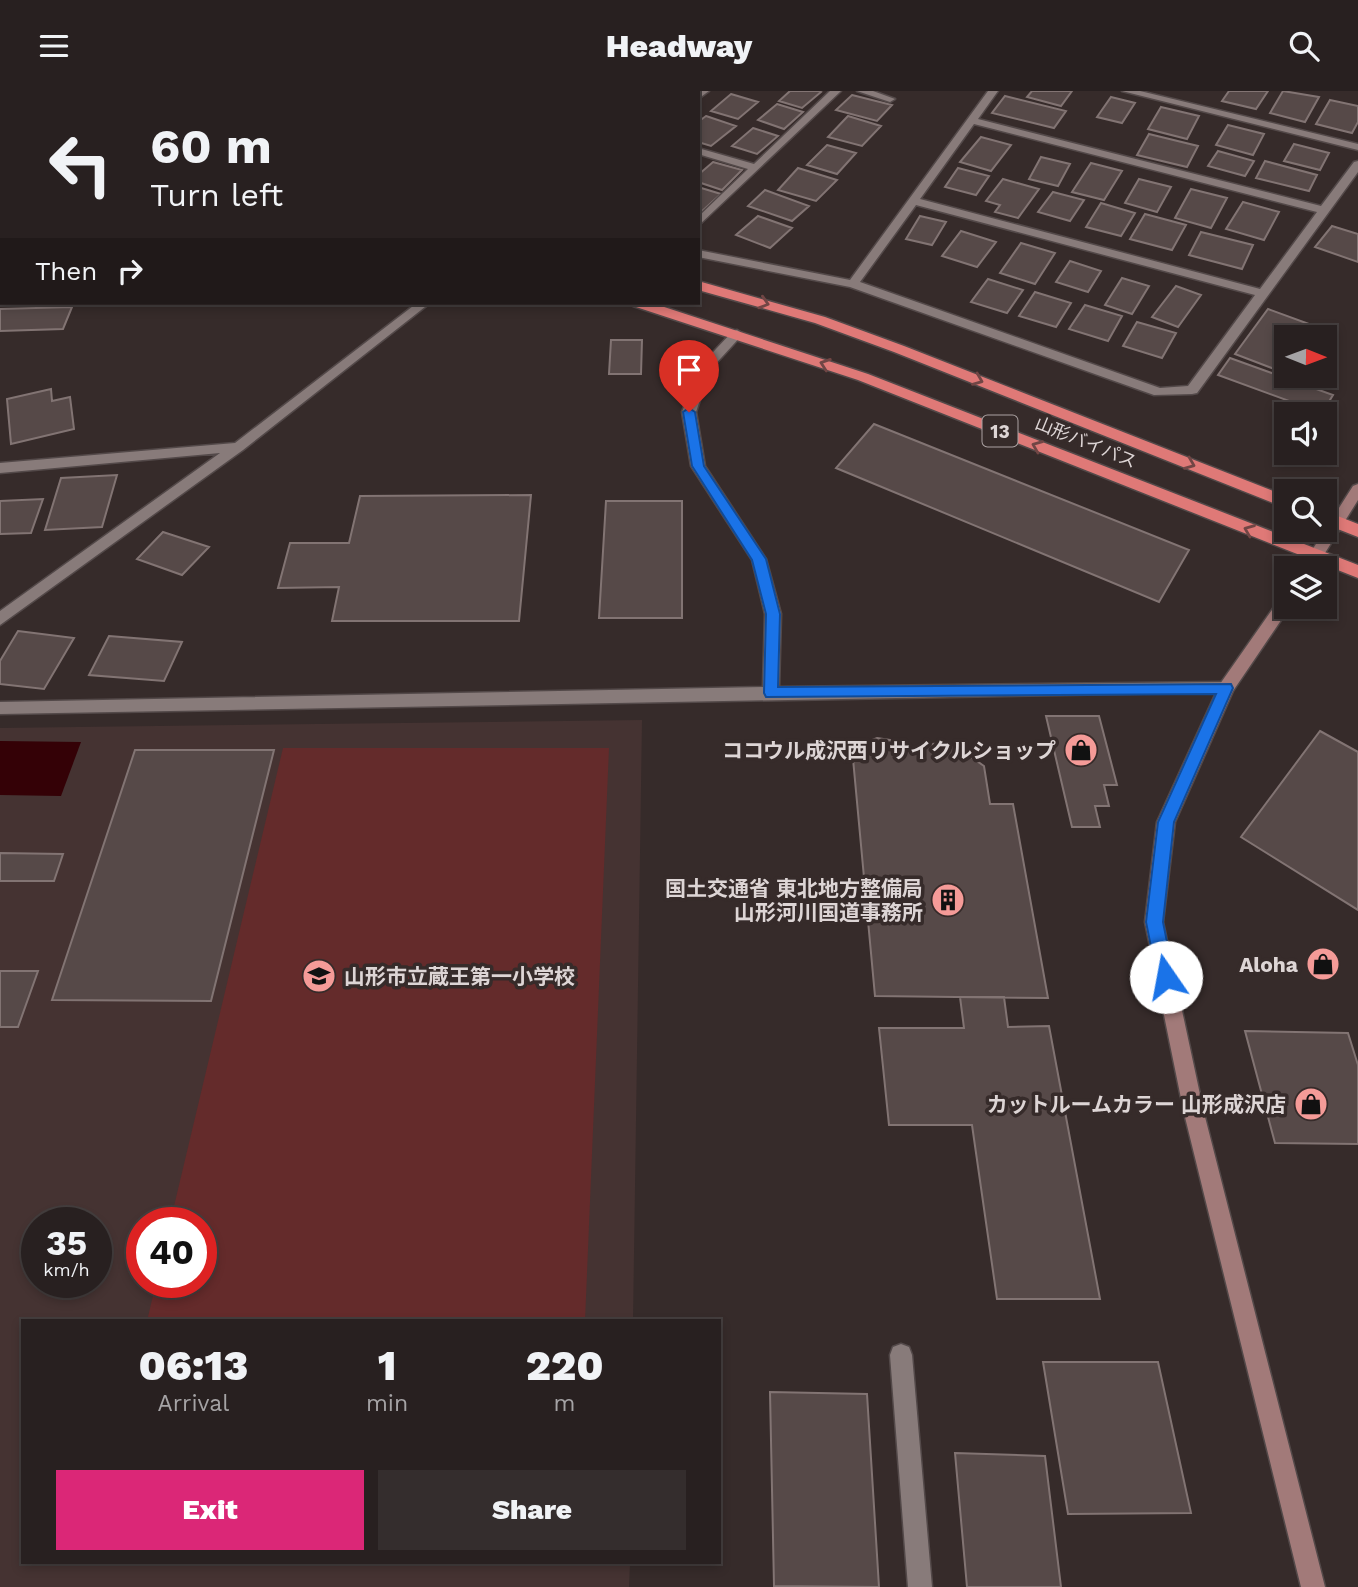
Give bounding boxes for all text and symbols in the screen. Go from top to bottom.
icon: menu [35,27,73,65]
text: Headway [606,27,752,65]
icon: search [1285,27,1323,65]
text: 60 m [150,117,272,175]
icon: left [35,119,126,210]
text: Turn left [150,176,283,214]
icon: right [111,252,149,290]
text: Then [35,256,97,286]
one-way arrow [758,295,770,310]
north arrow [1274,325,1337,389]
map controls [1274,325,1337,619]
pin [659,340,719,412]
icon: arrive [670,351,708,389]
one-way arrow [819,358,832,372]
one-way arrow [971,372,983,386]
button: sound [1274,402,1337,465]
street label: 山形バイパス [1032,412,1140,472]
road number: 13 [982,415,1018,447]
one-way arrow [1032,440,1044,454]
one-way arrow [1183,455,1195,469]
button: search [1274,479,1337,542]
one-way arrow [1243,524,1255,538]
button: layers [1274,556,1337,619]
shop icon: ココウル成沢西リサイクルショップ [1062,731,1100,769]
place label: ココウル成沢西リサイクルショップ [722,738,1056,763]
place label: 国土交通省 東北地方整備局 山形河川国道事務所 [665,876,923,925]
building icon: 国土交通省 東北地方整備局 山形河川国道事務所 [929,881,967,919]
position arrow [1129,940,1203,1014]
shop icon: Aloha [1304,945,1342,983]
place label: Aloha [1239,952,1299,977]
school or university icon: 山形市立蔵王第一小学校 [300,957,338,995]
place label: 山形市立蔵王第一小学校 [344,964,575,989]
shop icon: カットルームカラー 山形成沢店 [1292,1085,1330,1123]
place label: カットルームカラー 山形成沢店 [987,1092,1286,1117]
speed limit sign: 40 [126,1207,217,1298]
text: 35 [46,1222,87,1264]
text: km/h [43,1259,90,1280]
text: 06:13 [138,1341,248,1390]
text: 1 [378,1341,396,1390]
text: 220 [526,1341,603,1390]
text: Arrival [158,1390,229,1417]
text: min [366,1390,408,1417]
text: m [554,1390,576,1417]
button: Exit [56,1470,364,1550]
button: Share [378,1470,686,1550]

